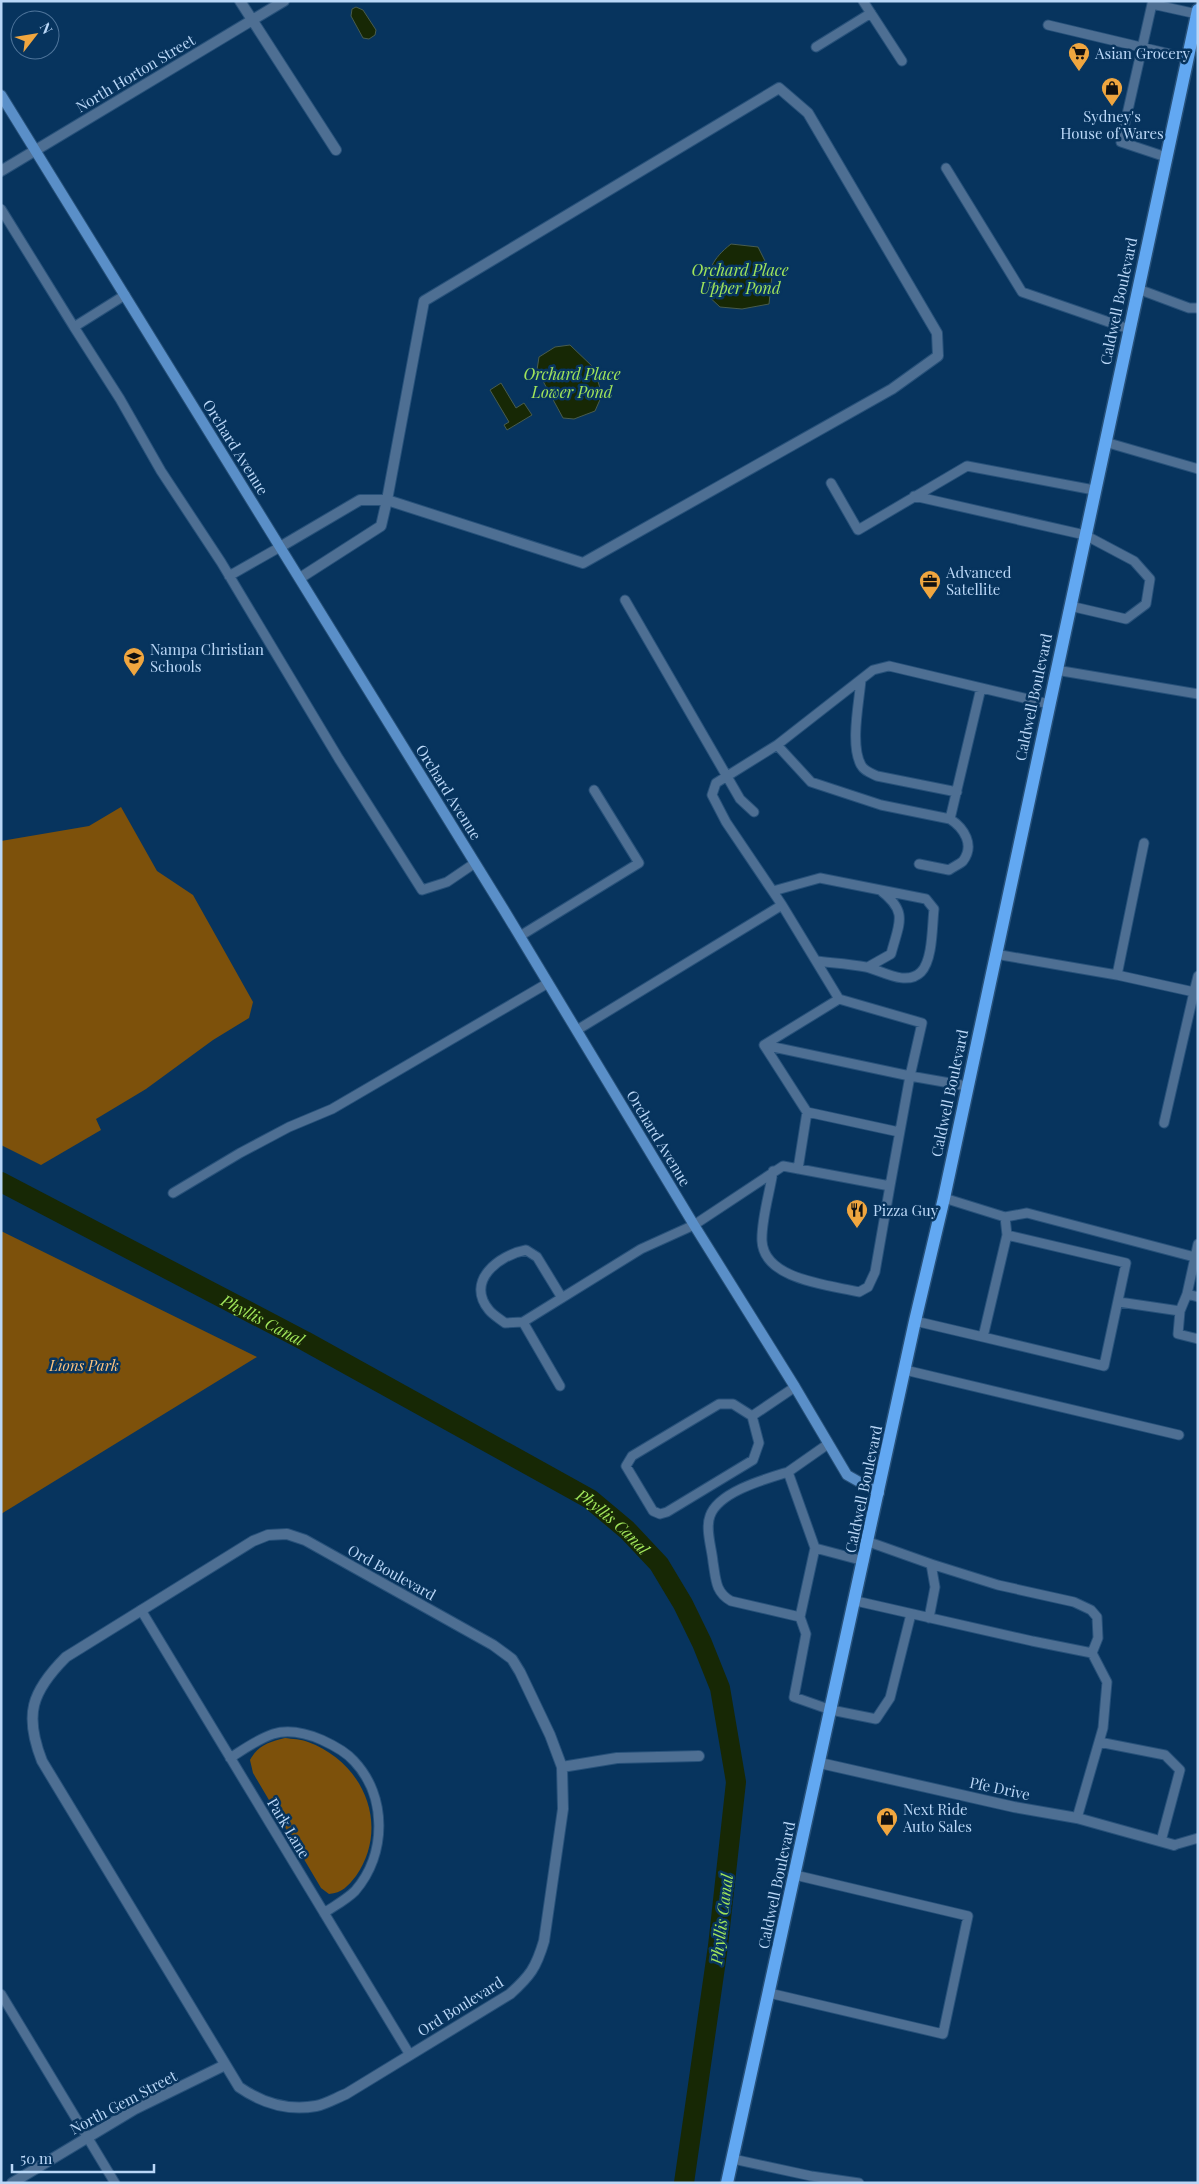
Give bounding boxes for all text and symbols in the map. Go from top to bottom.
north arrow [10,10,60,60]
text: N [36,19,57,37]
street label: North Horton Street [72,29,199,116]
supermarket icon: Asian Grocery [1067,41,1091,72]
place label: Asian Grocery [1094,43,1190,63]
shop icon: Sydney's House of Wares [1100,76,1124,107]
place label: Sydney's House of Wares [1060,106,1164,143]
street label: Caldwell Boulevard [1095,235,1141,367]
water label: Orchard Place Upper Pond [691,259,789,298]
water label: Orchard Place Lower Pond [523,363,621,402]
street label: Orchard Avenue [199,396,273,498]
place label: Advanced Satellite [945,562,1012,599]
office icon: Advanced Satellite [918,569,942,600]
street label: Caldwell Boulevard [1010,631,1056,763]
place label: Nampa Christian Schools [150,639,264,676]
school or university icon: Nampa Christian Schools [122,646,146,677]
street label: Orchard Avenue [412,741,486,843]
street label: Caldwell Boulevard [926,1027,972,1159]
street label: Orchard Avenue [622,1086,696,1190]
restaurant icon: Pizza Guy [845,1198,869,1229]
place label: Pizza Guy [873,1200,939,1220]
water label: Phyllis Canal [217,1288,309,1350]
park label: Lions Park [48,1355,119,1375]
street label: Caldwell Boulevard [840,1423,886,1555]
water label: Phyllis Canal [572,1483,655,1559]
street label: Ord Boulevard [344,1540,440,1605]
street label: Pfe Drive [968,1772,1032,1804]
street label: Park Lane [263,1794,315,1862]
place label: Next Ride Auto Sales [902,1799,972,1836]
shop icon: Next Ride Auto Sales [875,1806,899,1837]
street label: Caldwell Boulevard [753,1819,799,1951]
water label: Phyllis Canal [705,1872,737,1966]
street label: Ord Boulevard [413,1971,507,2040]
street label: North Gem Street [66,2065,181,2139]
scale bar [12,2142,155,2174]
text: 50 m [20,2148,53,2168]

